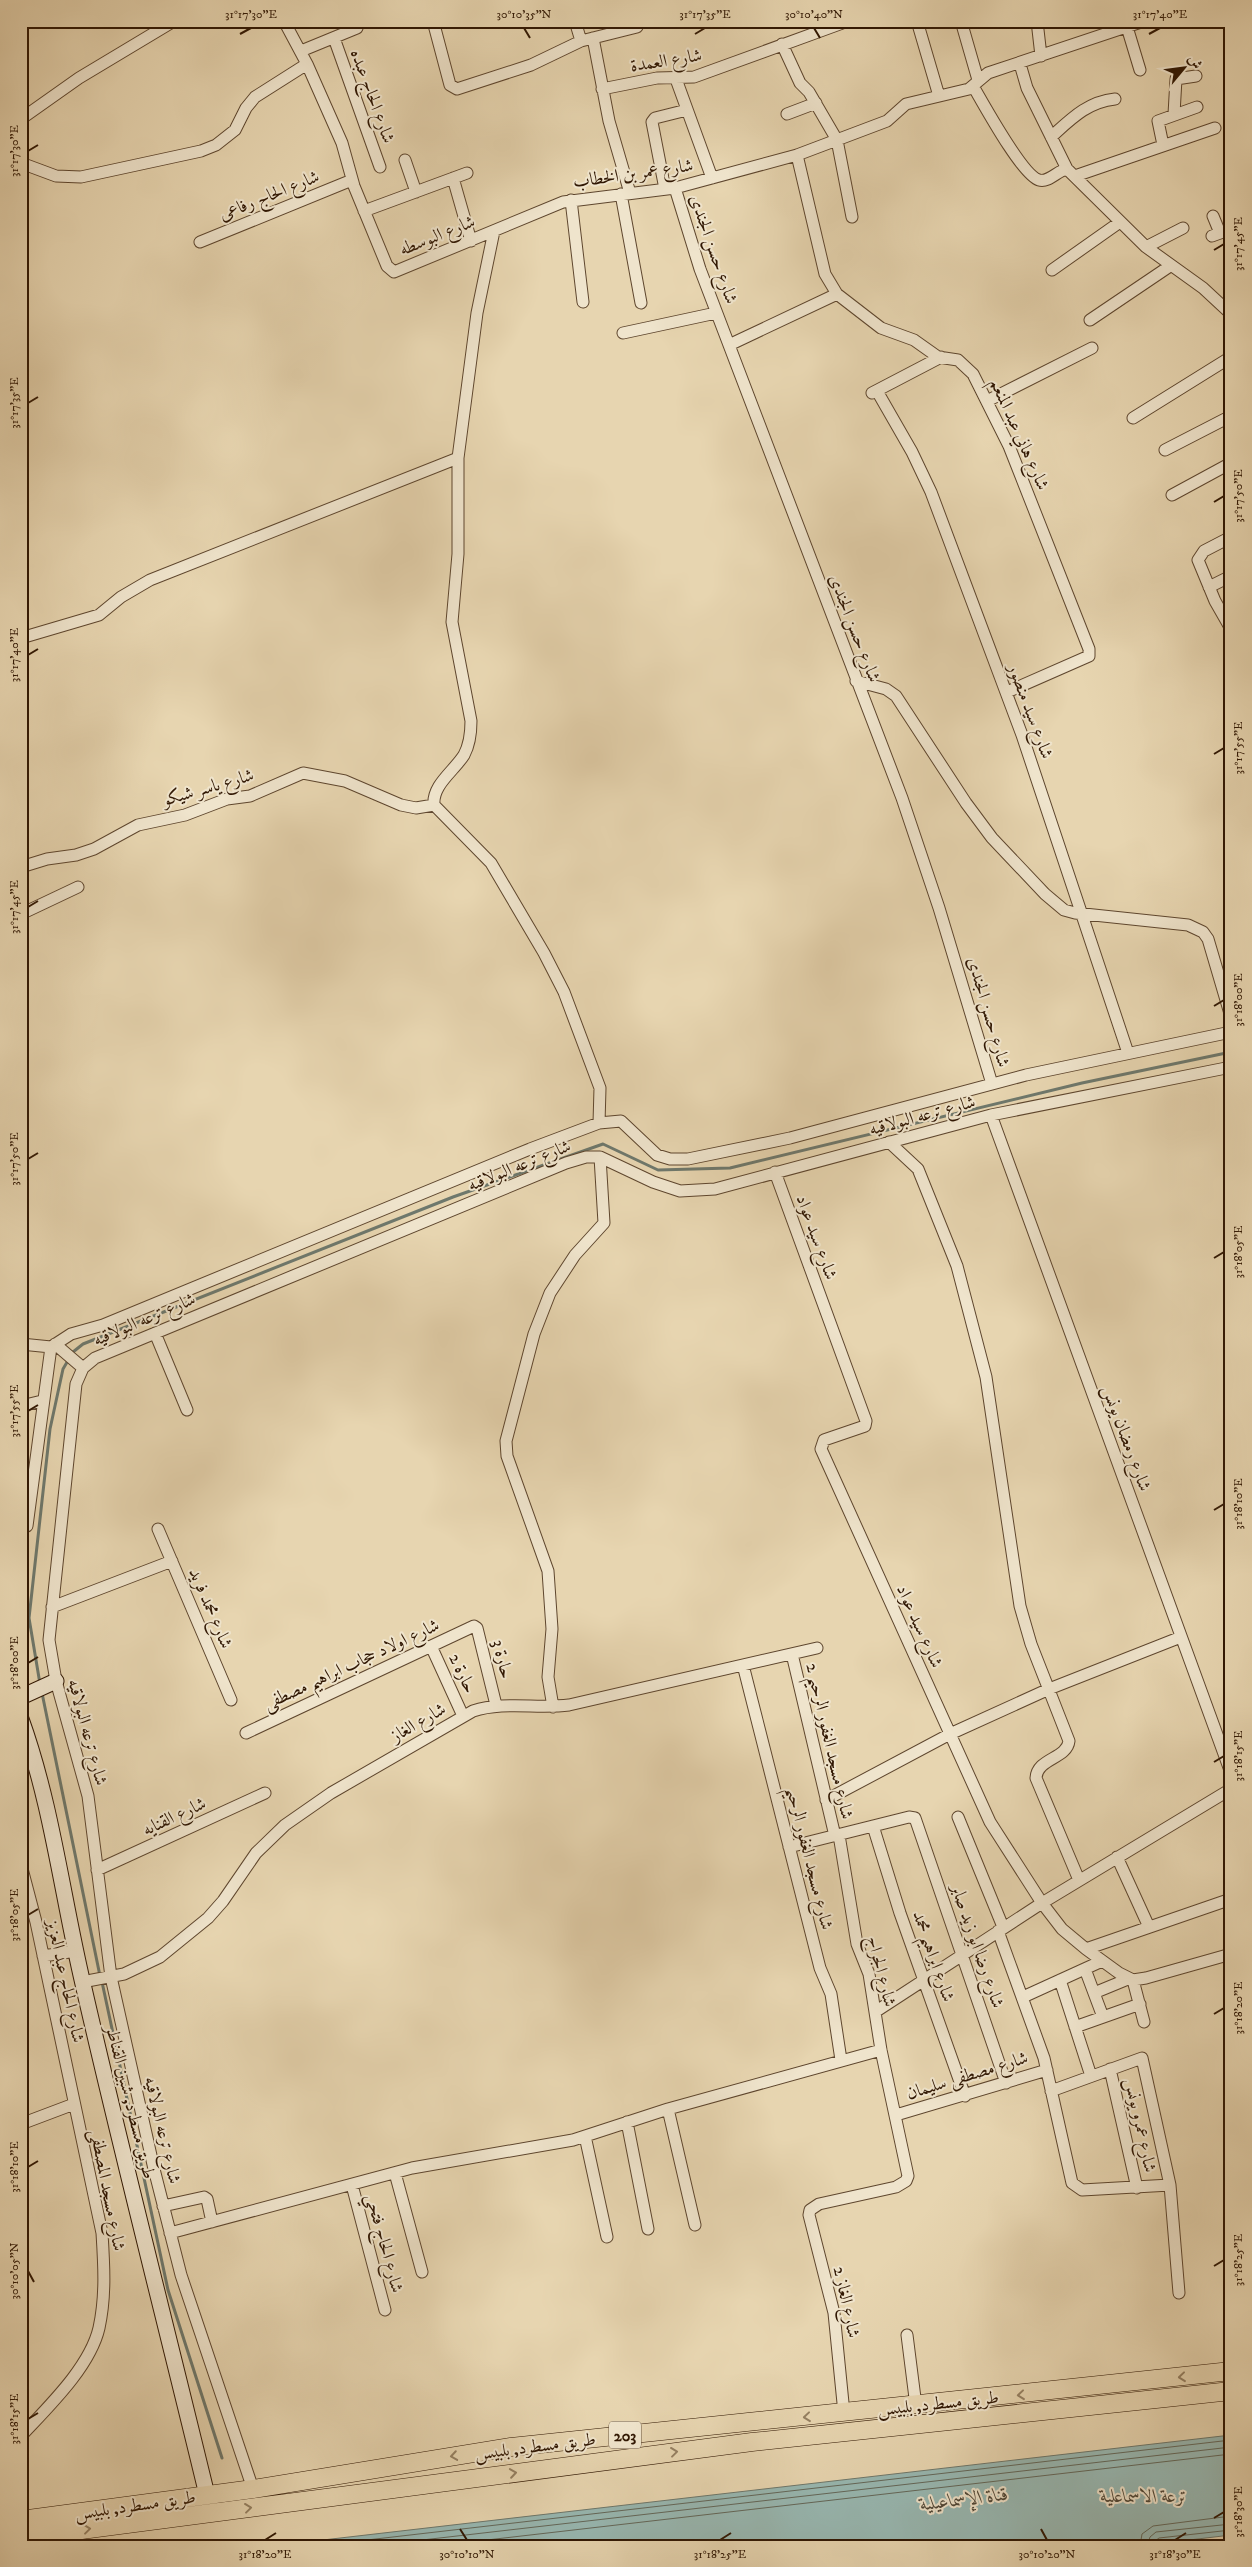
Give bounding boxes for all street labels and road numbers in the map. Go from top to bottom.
street label: شارع العمدة [629,44,704,80]
street label: شارع الحاج عبده [341,46,399,148]
street label: شارع عمر بن الخطاب [572,155,695,196]
street label: شارع الحاج رفاعى [216,166,324,230]
street label: شارع حسن الجندى [681,192,742,308]
street label: شارع البوسطه [396,211,480,264]
street label: شارع هاني عبد المنعم [980,375,1054,496]
street label: شارع حسن الجندى [821,571,885,687]
street label: شارع سيد منصور [999,659,1057,763]
street label: شارع ياسر شيكو [158,764,257,815]
street label: شارع حسن الجندى [959,954,1014,1071]
street label: شارع ترعه البولاقيه [867,1091,979,1144]
street label: شارع ترعه البولاقيه [464,1135,575,1199]
street label: شارع سيد عواد [788,1192,842,1284]
street label: شارع ترعه البولاقيه [90,1288,200,1354]
street label: شارع رمضان يونس [1094,1382,1155,1495]
street label: شارع محمد فريد [181,1565,237,1653]
street label: شارع سيد عواد [888,1581,947,1673]
street label: شارع اولاد حجاب ابراهيم مصطفى [260,1614,445,1721]
street label: حارة 3 [487,1637,517,1681]
street label: حارة 2 [443,1650,481,1697]
street label: شارع مسجد الغفور الرحيم 2 [795,1661,858,1823]
street label: شارع ترعه البولاقيه [59,1677,112,1789]
street label: شارع الغاز [385,1698,452,1751]
street label: شارع مسجد الغفور الرحيم [775,1784,837,1934]
street label: شارع القنايه [139,1793,211,1844]
street label: شارع رضا ابو زيد صابر [942,1880,1009,2012]
street label: شارع ابراهيم محمد [901,1908,959,2007]
street label: شارع الحاج عبد العزيز [37,1916,89,2046]
street label: شارع الجراج [858,1933,900,2010]
street label: طريق مسطرد, شبين القناطر [100,2021,160,2181]
street label: شارع مصطفى سليمان [904,2047,1032,2108]
street label: شارع ترعه البولاقيه [136,2074,185,2187]
street label: شارع عمرو يونس [1116,2076,1161,2175]
street label: شارع مسجد المصطفى [81,2127,130,2254]
street label: شارع الحاج فتحي [355,2191,408,2296]
street label: شارع الغاز 2 [825,2264,864,2341]
street label: طريق مسطرد, بلبيس [876,2387,1000,2421]
road number: 203 [609,2422,641,2448]
street label: طريق مسطرد, بلبيس [473,2429,597,2465]
street label: طريق مسطرد, بلبيس [73,2487,197,2525]

